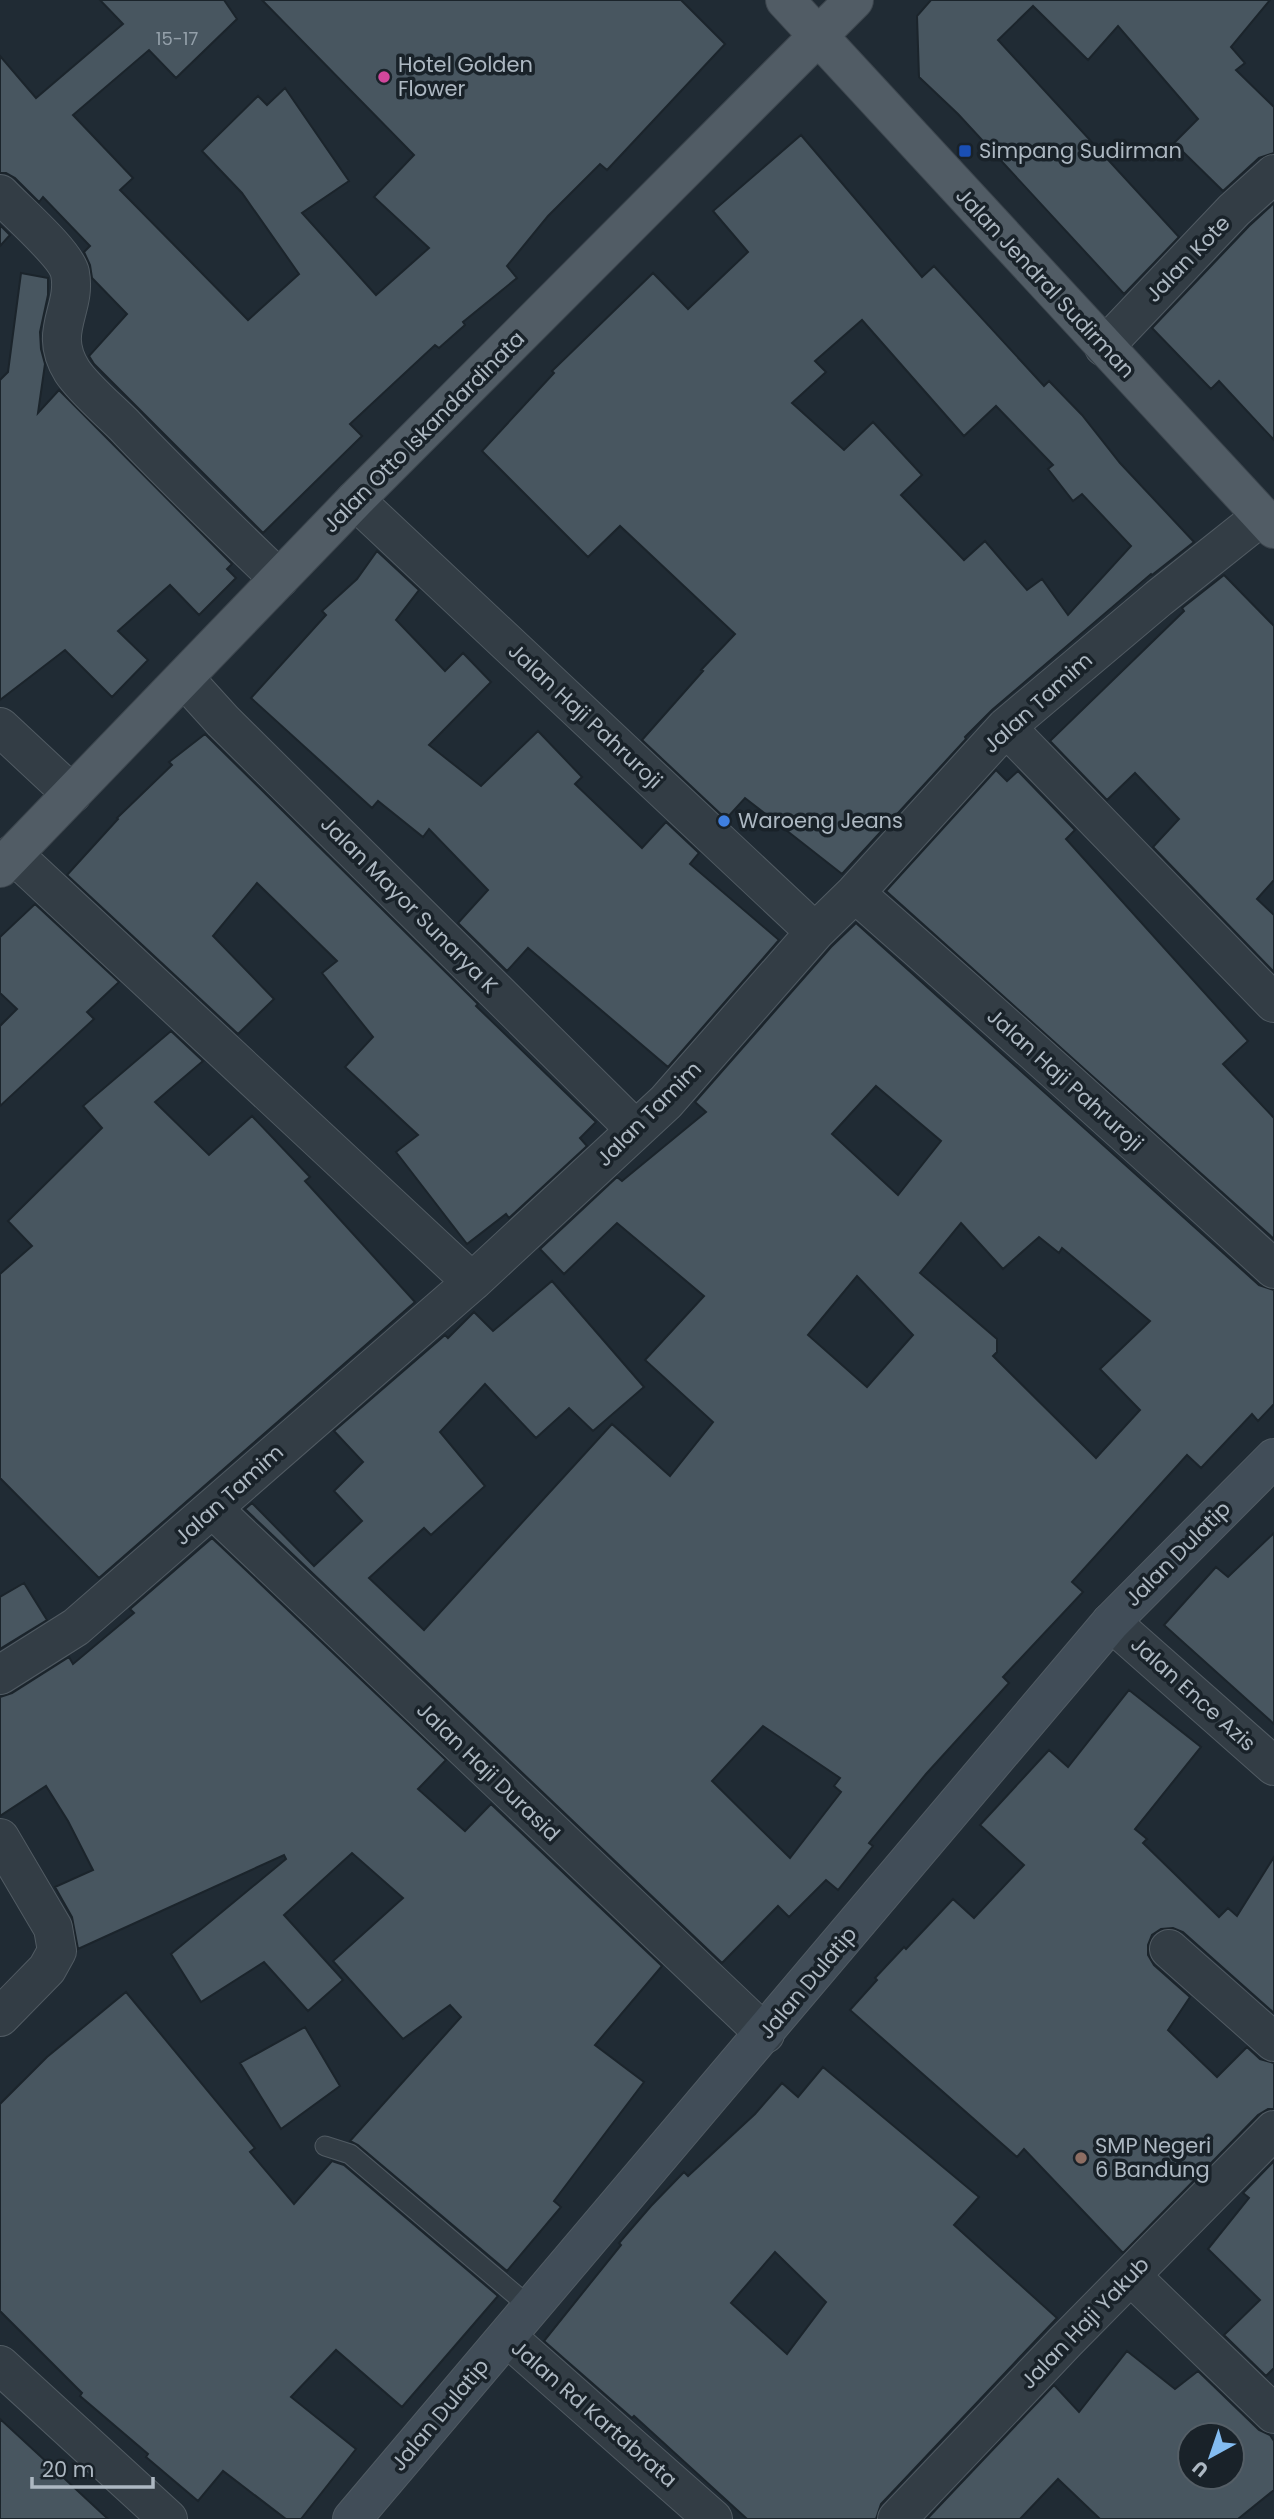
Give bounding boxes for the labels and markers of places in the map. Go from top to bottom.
place label: Hotel Golden Flower [398,50,533,103]
marker: Hotel Golden Flower [376,69,392,85]
place label: Simpang Sudirman [979,136,1182,165]
marker: Simpang Sudirman [957,143,973,159]
place label: Waroeng Jeans [738,806,903,835]
marker: Waroeng Jeans [716,813,732,829]
place label: SMP Negeri 6 Bandung [1095,2131,1211,2184]
marker: SMP Negeri 6 Bandung [1073,2150,1089,2166]

